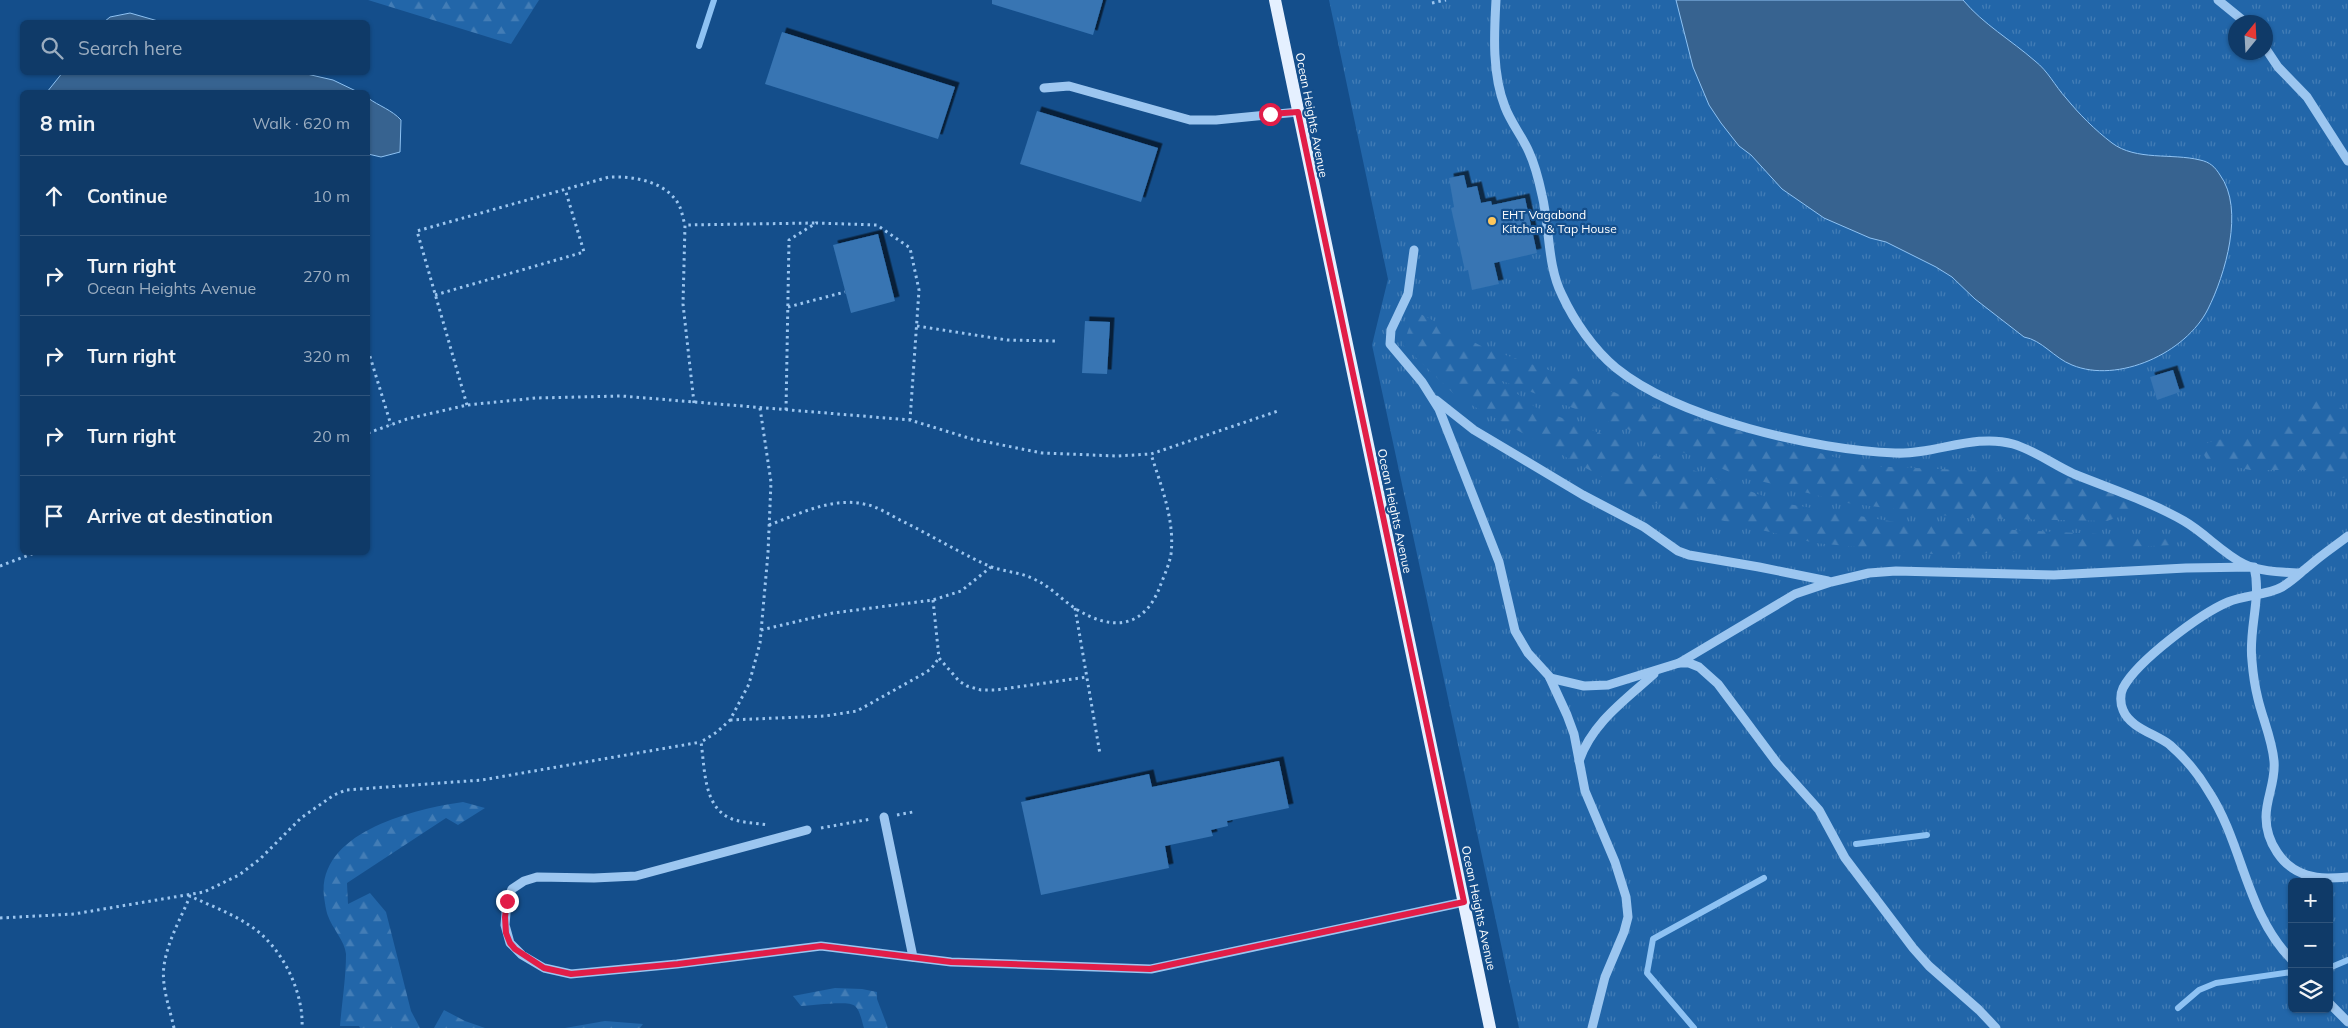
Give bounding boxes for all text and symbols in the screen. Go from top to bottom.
north arrow [2228,15,2273,60]
search box [20,20,370,75]
icon: search [38,34,66,62]
text: Search here [78,36,182,60]
street label: Ocean Heights Avenue [1293,51,1331,179]
route start [1259,103,1282,126]
text: 8 min [40,110,95,136]
text: Walk · 620 m [252,113,350,133]
icon: ahead [40,182,68,210]
text: Continue [87,184,167,208]
text: 10 m [313,186,350,206]
place label: EHT Vagabond Kitchen & Tap House [1502,207,1617,236]
marker: EHT Vagabond Kitchen & Tap House [1486,215,1498,227]
text: Turn right [87,254,176,278]
icon: right [40,262,68,290]
text: 270 m [303,266,350,286]
text: Ocean Heights Avenue [87,278,256,298]
icon: right [40,342,68,370]
text: Turn right [87,344,176,368]
text: 320 m [303,346,350,366]
icon: right [40,422,68,450]
text: Turn right [87,424,176,448]
text: 20 m [313,426,350,446]
street label: Ocean Heights Avenue [1374,447,1416,575]
icon: arrive [40,502,68,530]
text: Arrive at destination [87,504,273,528]
street label: Ocean Heights Avenue [1458,844,1500,972]
map controls [2288,878,2333,1013]
button: + [2288,878,2333,923]
route end [496,890,519,913]
button: − [2288,923,2333,968]
button: layers [2288,968,2333,1013]

